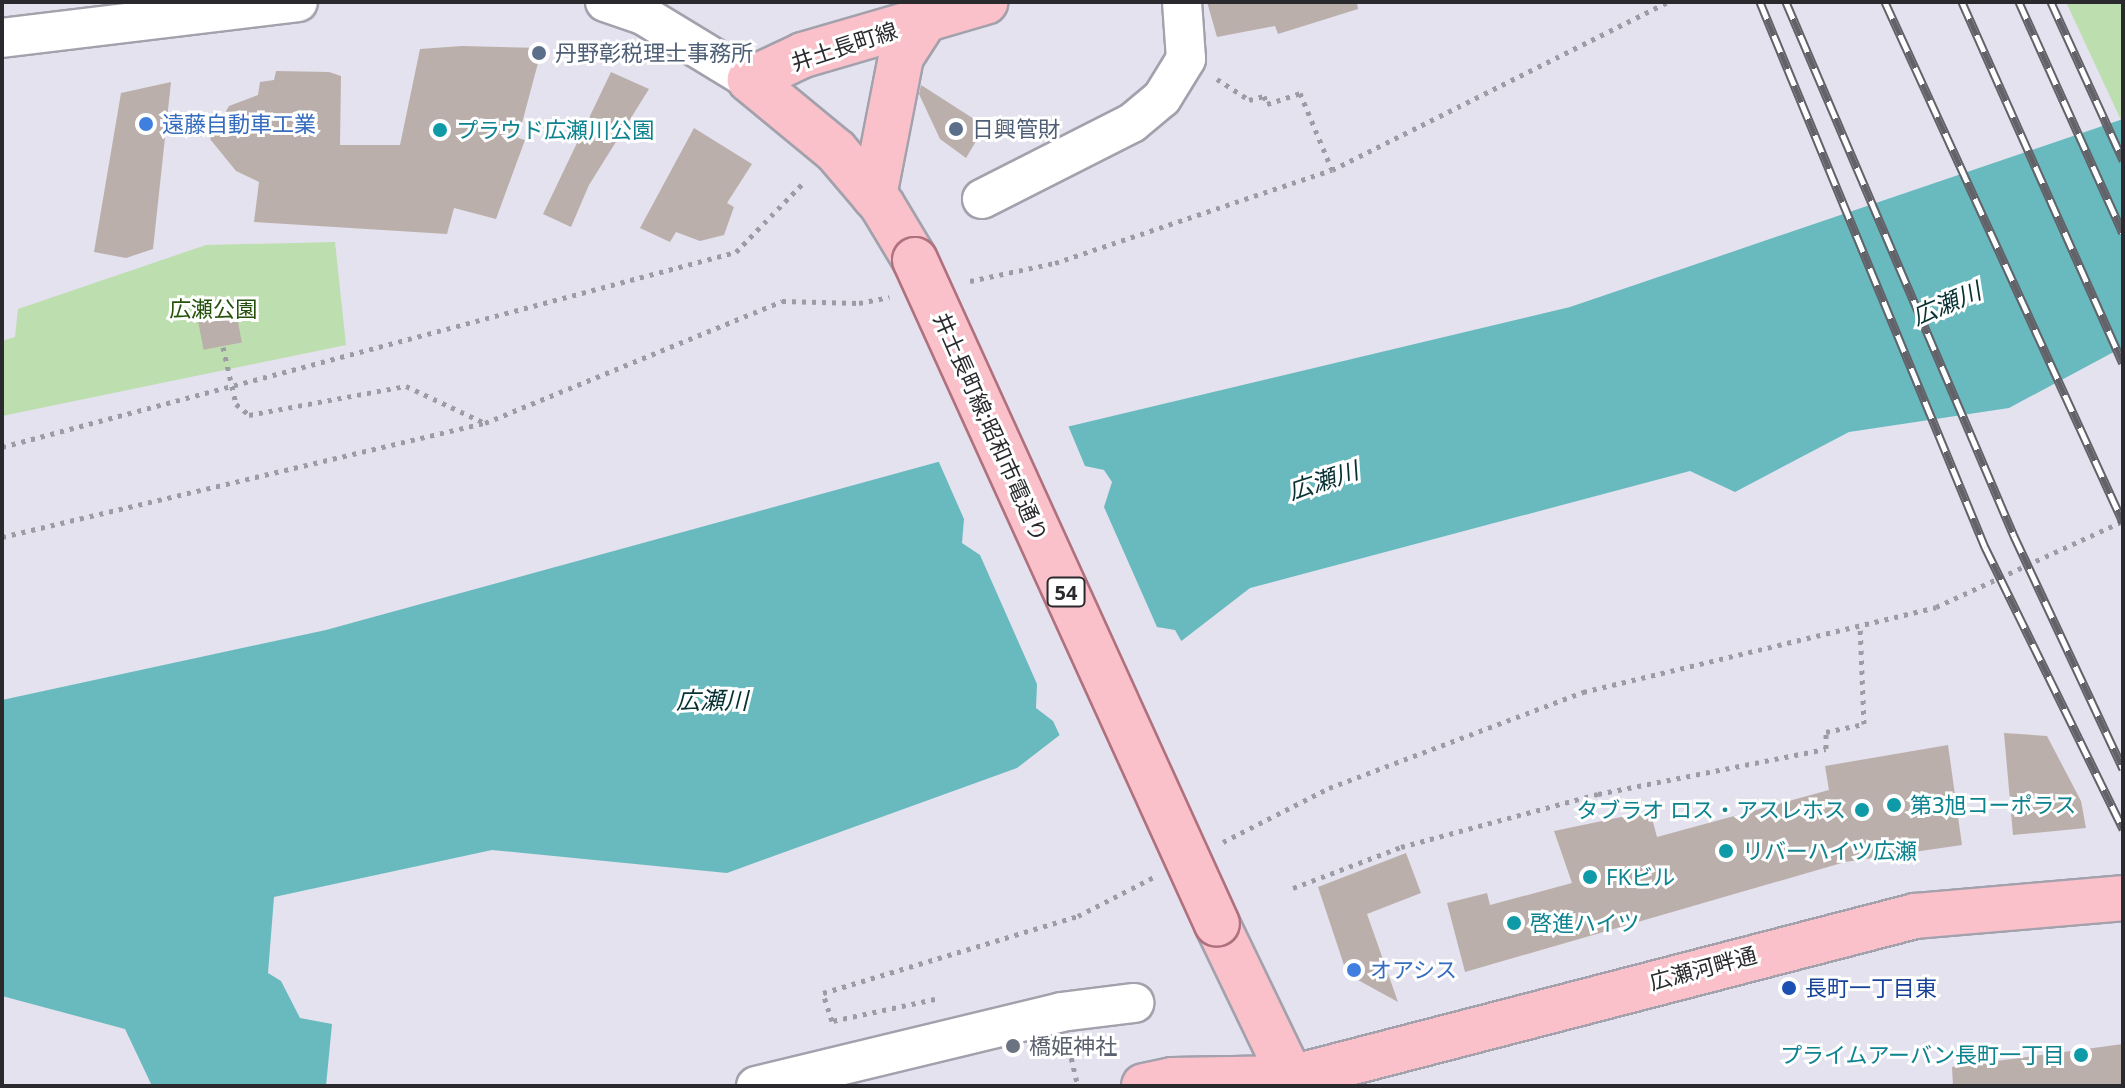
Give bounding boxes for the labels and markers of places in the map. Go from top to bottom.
place label: 丹野彰税理士事務所 [555,40,753,66]
marker: 丹野彰税理士事務所 [530,44,548,62]
place label: 遠藤自動車工業 [162,111,316,137]
marker: 遠藤自動車工業 [137,115,155,133]
place label: 日興管財 [972,116,1060,142]
place label: プラウド広瀬川公園 [456,117,654,143]
marker: 日興管財 [947,120,965,138]
marker: プラウド広瀬川公園 [431,121,449,139]
place label: 第3旭コーポラス [1910,792,2077,818]
marker: 第3旭コーポラス [1885,796,1903,814]
place label: タブラオ ロス・アスレホス [1576,797,1846,823]
marker: タブラオ ロス・アスレホス [1853,801,1871,819]
place label: リバーハイツ広瀬 [1742,838,1918,864]
marker: リバーハイツ広瀬 [1717,842,1735,860]
place label: FKビル [1606,864,1675,890]
marker: FKビル [1581,868,1599,886]
place label: 啓進ハイツ [1530,910,1640,936]
marker: 啓進ハイツ [1505,914,1523,932]
place label: オアシス [1370,957,1458,983]
marker: オアシス [1345,961,1363,979]
place label: 長町一丁目東 [1805,975,1937,1001]
marker: 長町一丁目東 [1780,979,1798,997]
place label: 橋姫神社 [1029,1033,1117,1059]
marker: 橋姫神社 [1004,1037,1022,1055]
place label: プライムアーバン長町一丁目 [1780,1042,2065,1068]
marker: プライムアーバン長町一丁目 [2072,1046,2090,1064]

